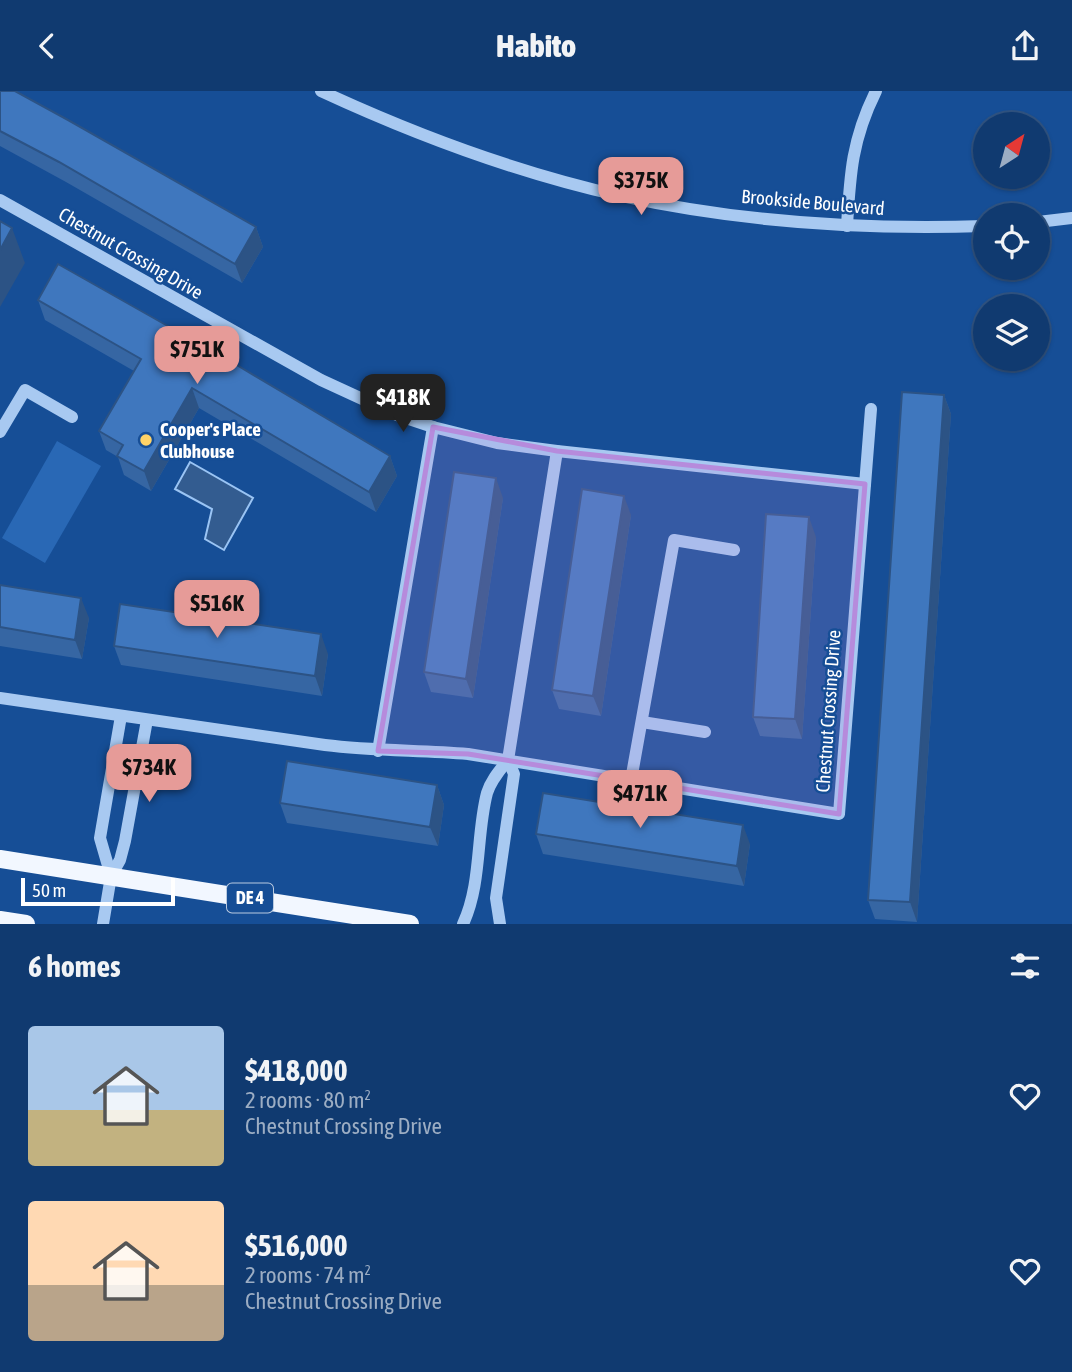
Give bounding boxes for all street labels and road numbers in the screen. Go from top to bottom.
street label: Brookside Boulevard [741,185,885,219]
street label: Chestnut Crossing Drive [55,203,207,303]
street label: Chestnut Crossing Drive [811,629,845,793]
road number: DE 4 [227,883,273,913]

